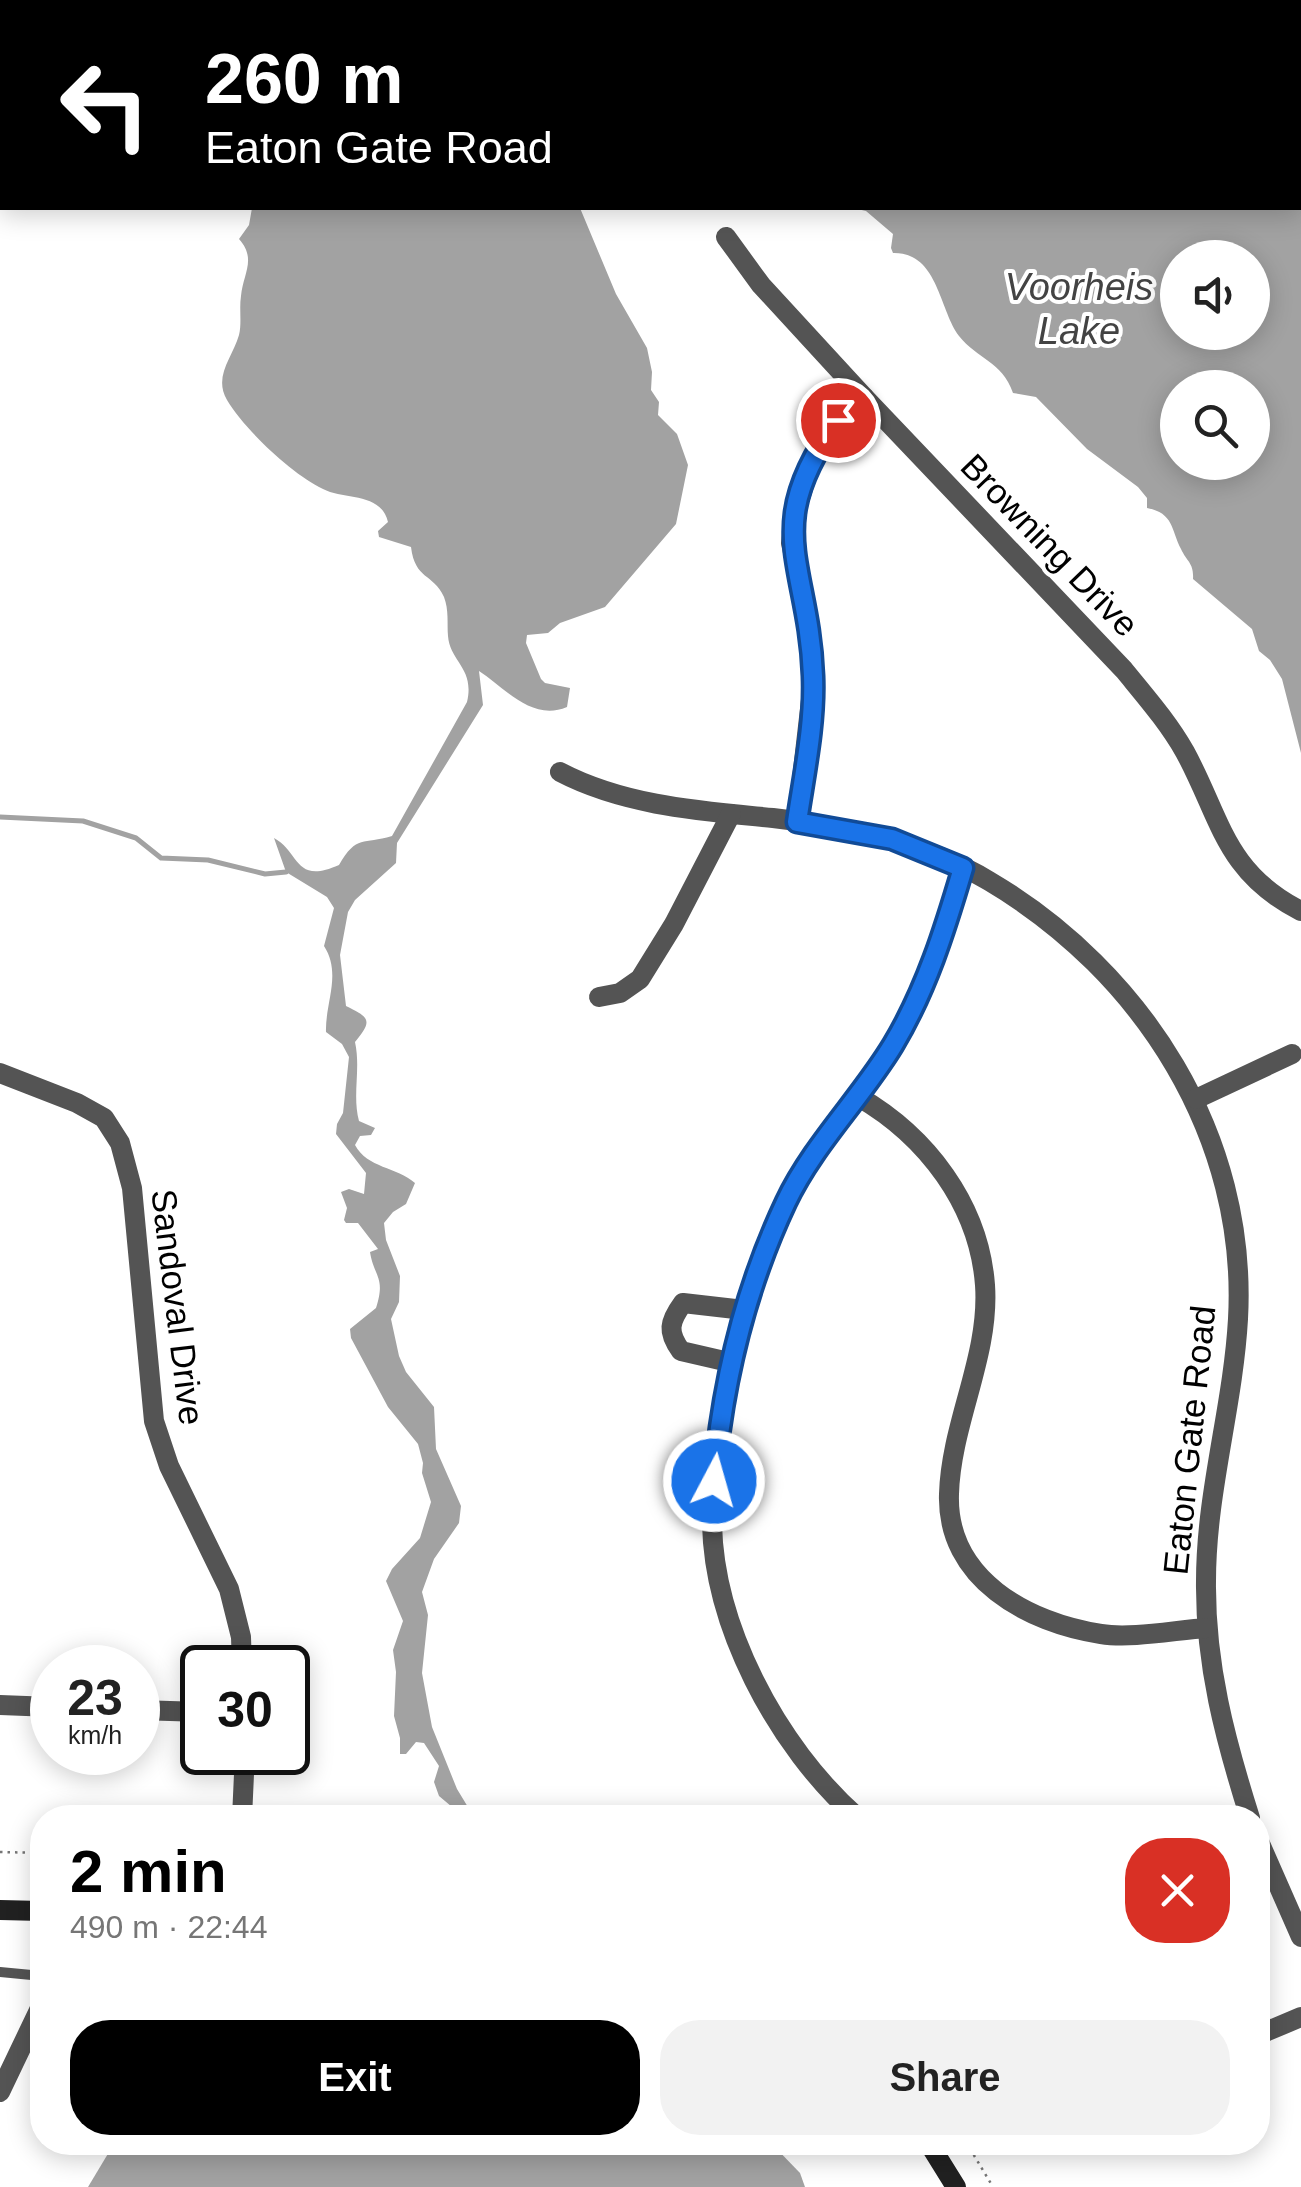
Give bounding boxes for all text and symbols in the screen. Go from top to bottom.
icon: left [40,40,170,170]
text: 260 m [205,40,403,118]
text: Eaton Gate Road [205,122,553,173]
map controls [1160,240,1270,480]
button: sound [1160,240,1270,350]
water label: Voorheis Lake [1005,266,1153,352]
button: search [1160,370,1270,480]
pin [796,378,881,463]
icon: arrive [811,393,866,448]
street label: Browning Drive [954,446,1146,644]
street label: Sandoval Drive [144,1187,212,1427]
street label: Eaton Gate Road [1155,1303,1223,1577]
position arrow [662,1429,766,1533]
speed limit sign: 30 [180,1645,310,1775]
text: 23 [67,1670,123,1726]
text: km/h [68,1721,122,1749]
text: 2 min [70,1838,227,1905]
button: close [1125,1838,1230,1943]
text: 490 m · 22:44 [70,1909,267,1945]
button: Exit [70,2020,640,2135]
button: Share [660,2020,1230,2135]

